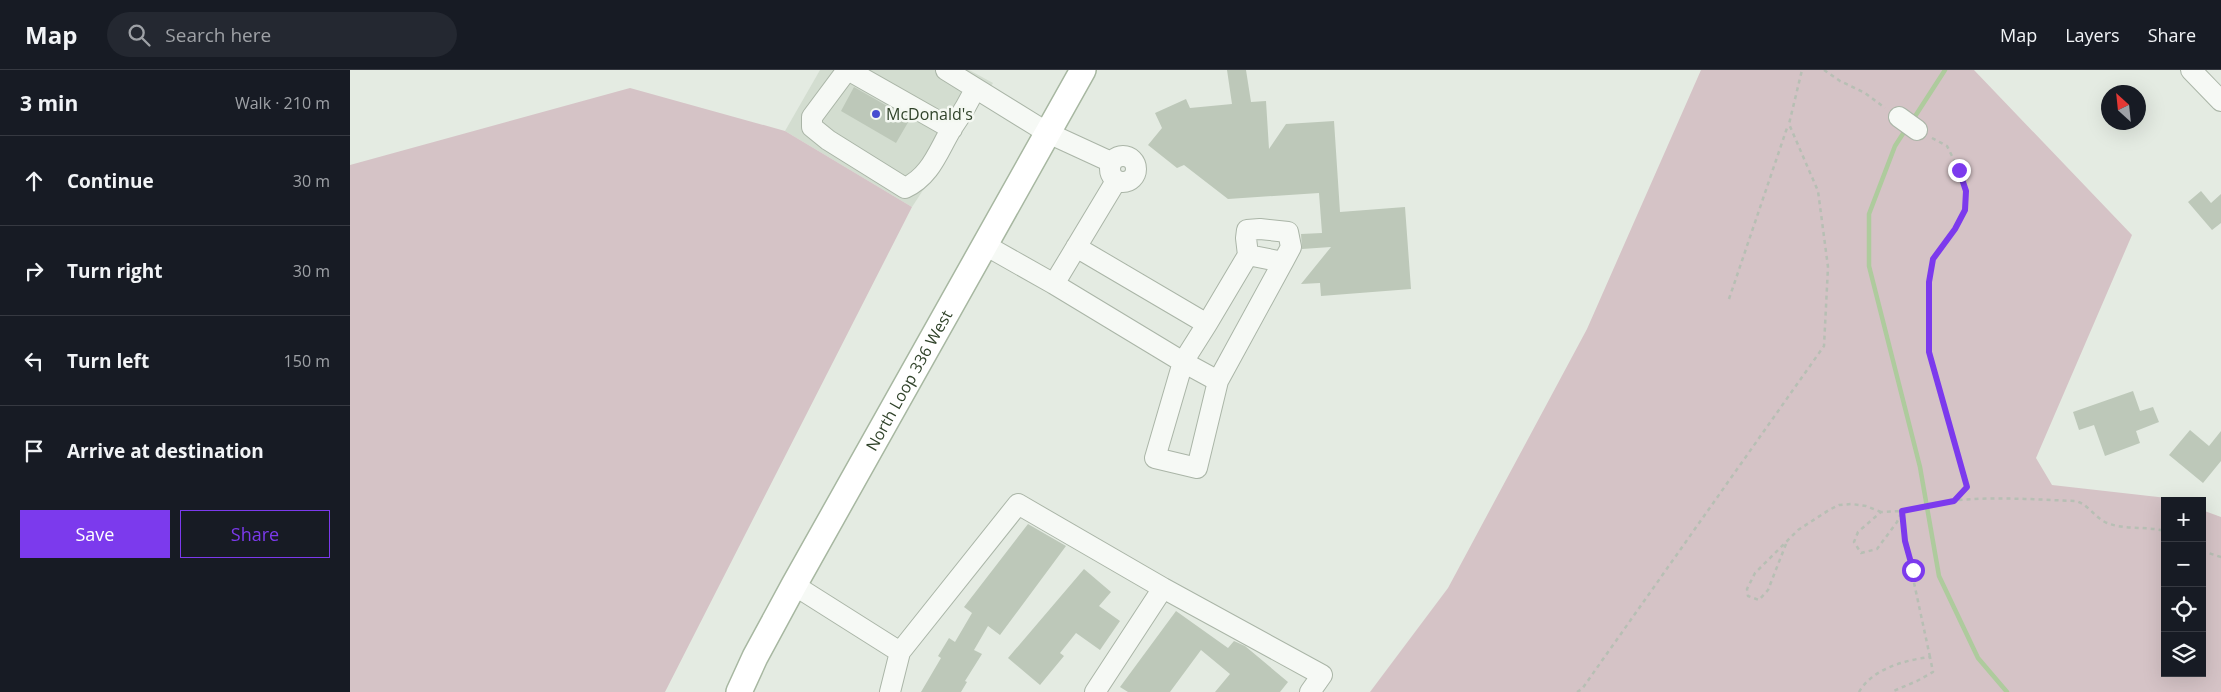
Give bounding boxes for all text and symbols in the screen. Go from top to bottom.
search box [107,12,457,57]
text: Map [25,18,77,51]
icon: search [125,21,153,49]
text: Search here [165,22,271,48]
text: Map [2000,23,2037,47]
text: Layers [2065,23,2120,47]
text: Share [2148,23,2196,47]
north arrow [2101,85,2146,130]
text: 3 min [20,89,78,117]
text: Walk · 210 m [235,92,330,114]
place label: McDonald's [886,103,973,125]
marker: McDonald's [870,108,882,120]
route end [1948,159,1971,182]
icon: ahead [20,167,48,195]
text: Continue [67,168,154,194]
text: 30 m [293,170,330,192]
icon: right [20,257,48,285]
text: Turn right [67,258,162,284]
text: 30 m [293,260,330,282]
street label: North Loop 336 West [861,306,957,455]
icon: left [20,347,48,375]
text: Turn left [67,348,149,374]
text: 150 m [284,350,330,372]
icon: arrive [20,437,48,465]
text: Arrive at destination [67,438,264,464]
map controls [2161,497,2206,677]
button: + [2161,497,2206,542]
button: Save [20,510,170,558]
button: Share [180,510,330,558]
button: − [2161,542,2206,587]
route start [1902,559,1925,582]
button: locate [2161,587,2206,632]
button: layers [2161,632,2206,677]

